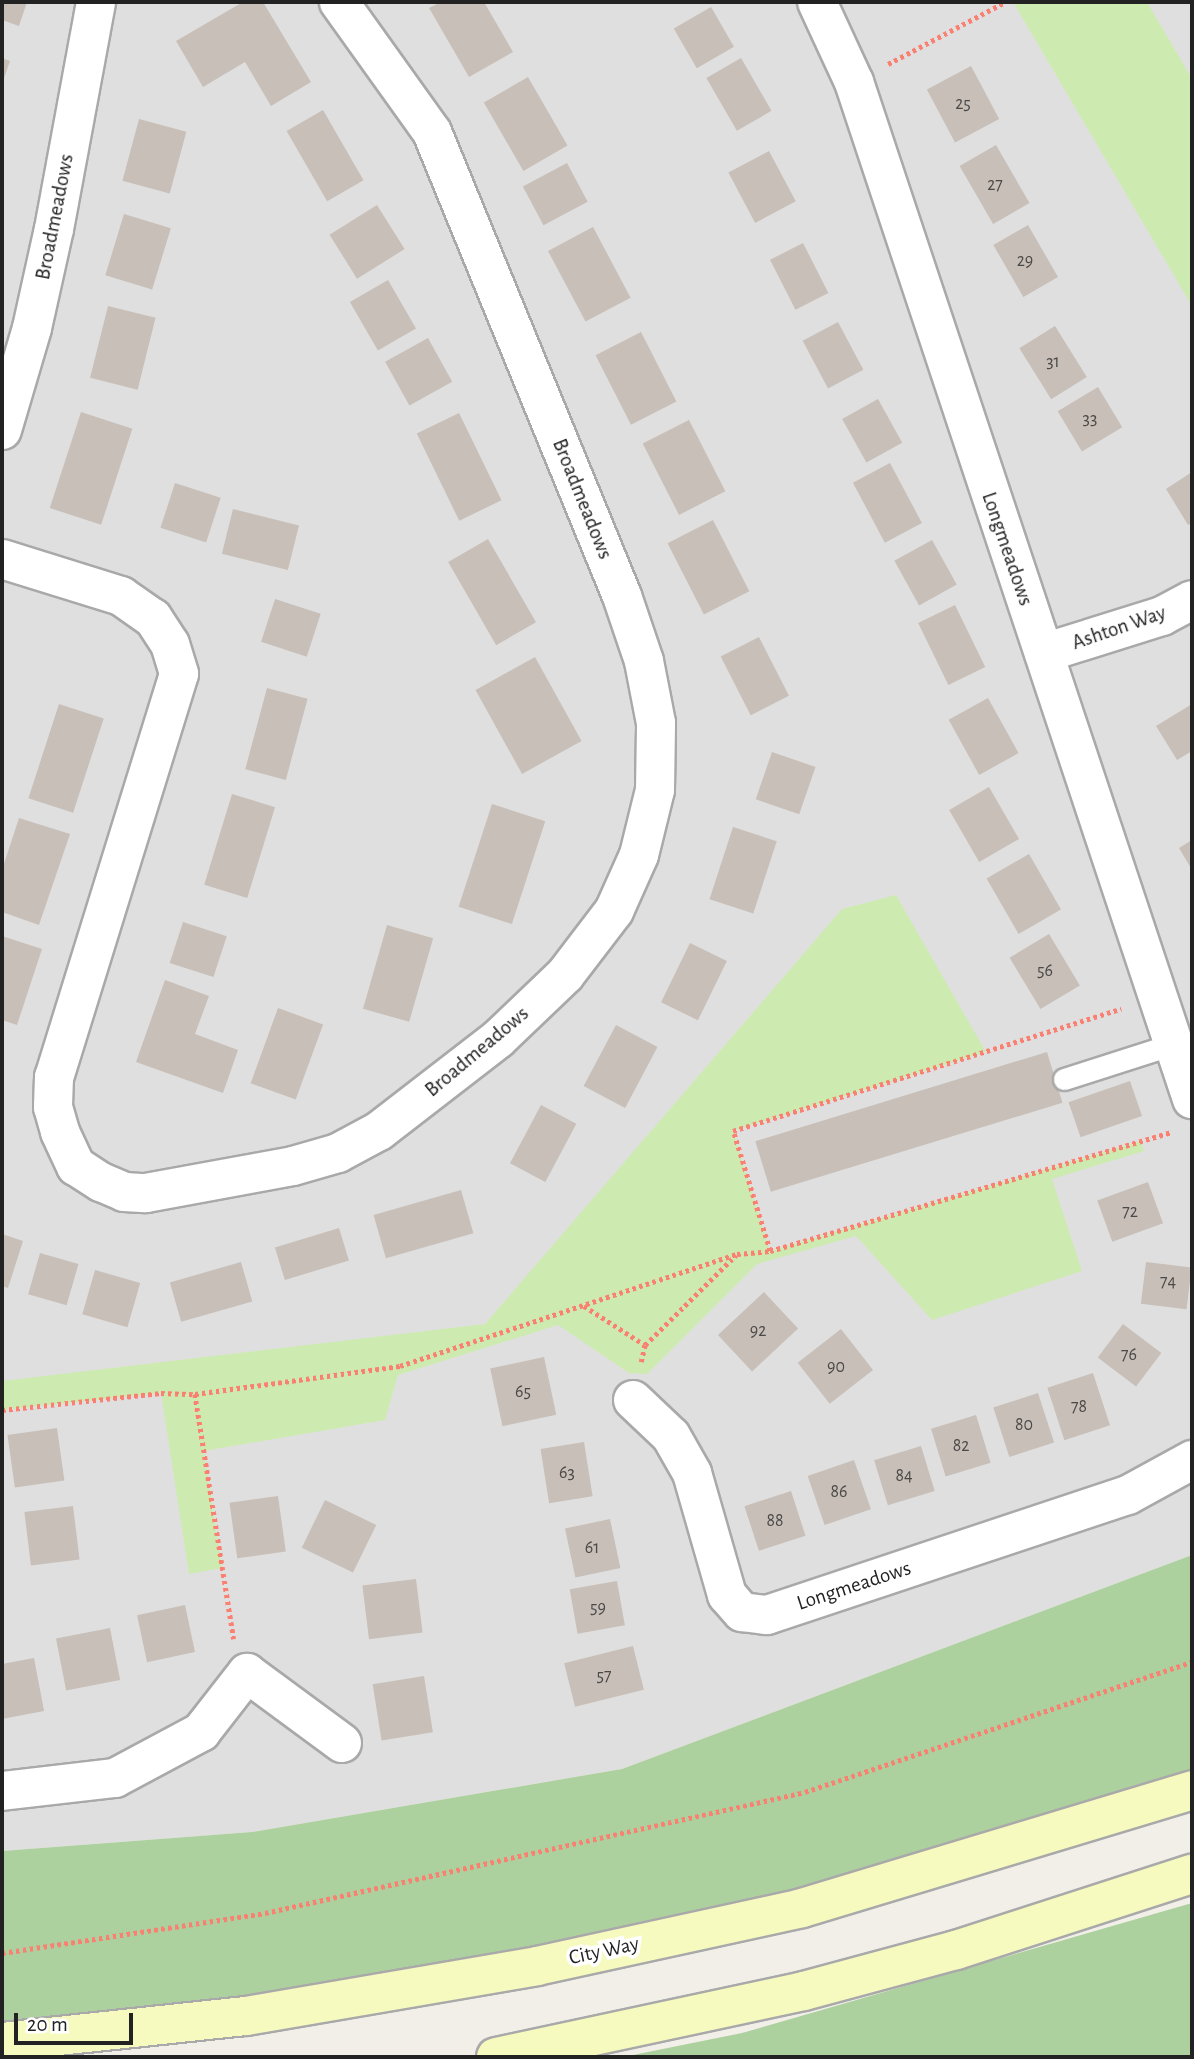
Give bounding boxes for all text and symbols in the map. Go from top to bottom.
house number: 25 [955,93,971,115]
street label: Broadmeadows [30,152,80,282]
house number: 27 [987,174,1003,196]
house number: 29 [1017,250,1033,272]
house number: 31 [1046,351,1060,373]
house number: 33 [1083,408,1097,430]
street label: Broadmeadows [546,435,618,563]
street label: Longmeadows [976,489,1038,609]
street label: Ashton Way [1069,600,1169,656]
house number: 56 [1037,960,1053,982]
street label: Broadmeadows [420,1001,534,1103]
house number: 72 [1122,1201,1138,1223]
house number: 74 [1160,1271,1176,1293]
house number: 92 [750,1320,766,1342]
house number: 76 [1121,1344,1137,1366]
house number: 90 [827,1356,845,1378]
house number: 65 [515,1381,531,1403]
house number: 78 [1071,1396,1087,1418]
house number: 80 [1015,1414,1033,1436]
house number: 82 [953,1435,969,1457]
house number: 63 [559,1462,575,1484]
house number: 84 [895,1465,913,1487]
house number: 86 [831,1481,847,1503]
house number: 88 [766,1510,784,1532]
house number: 61 [585,1537,599,1559]
street label: Longmeadows [794,1556,914,1616]
house number: 59 [590,1597,606,1619]
house number: 57 [596,1665,612,1687]
street label: City Way [567,1931,641,1971]
scale bar [18,2000,136,2044]
text: 20 m [27,2014,68,2035]

